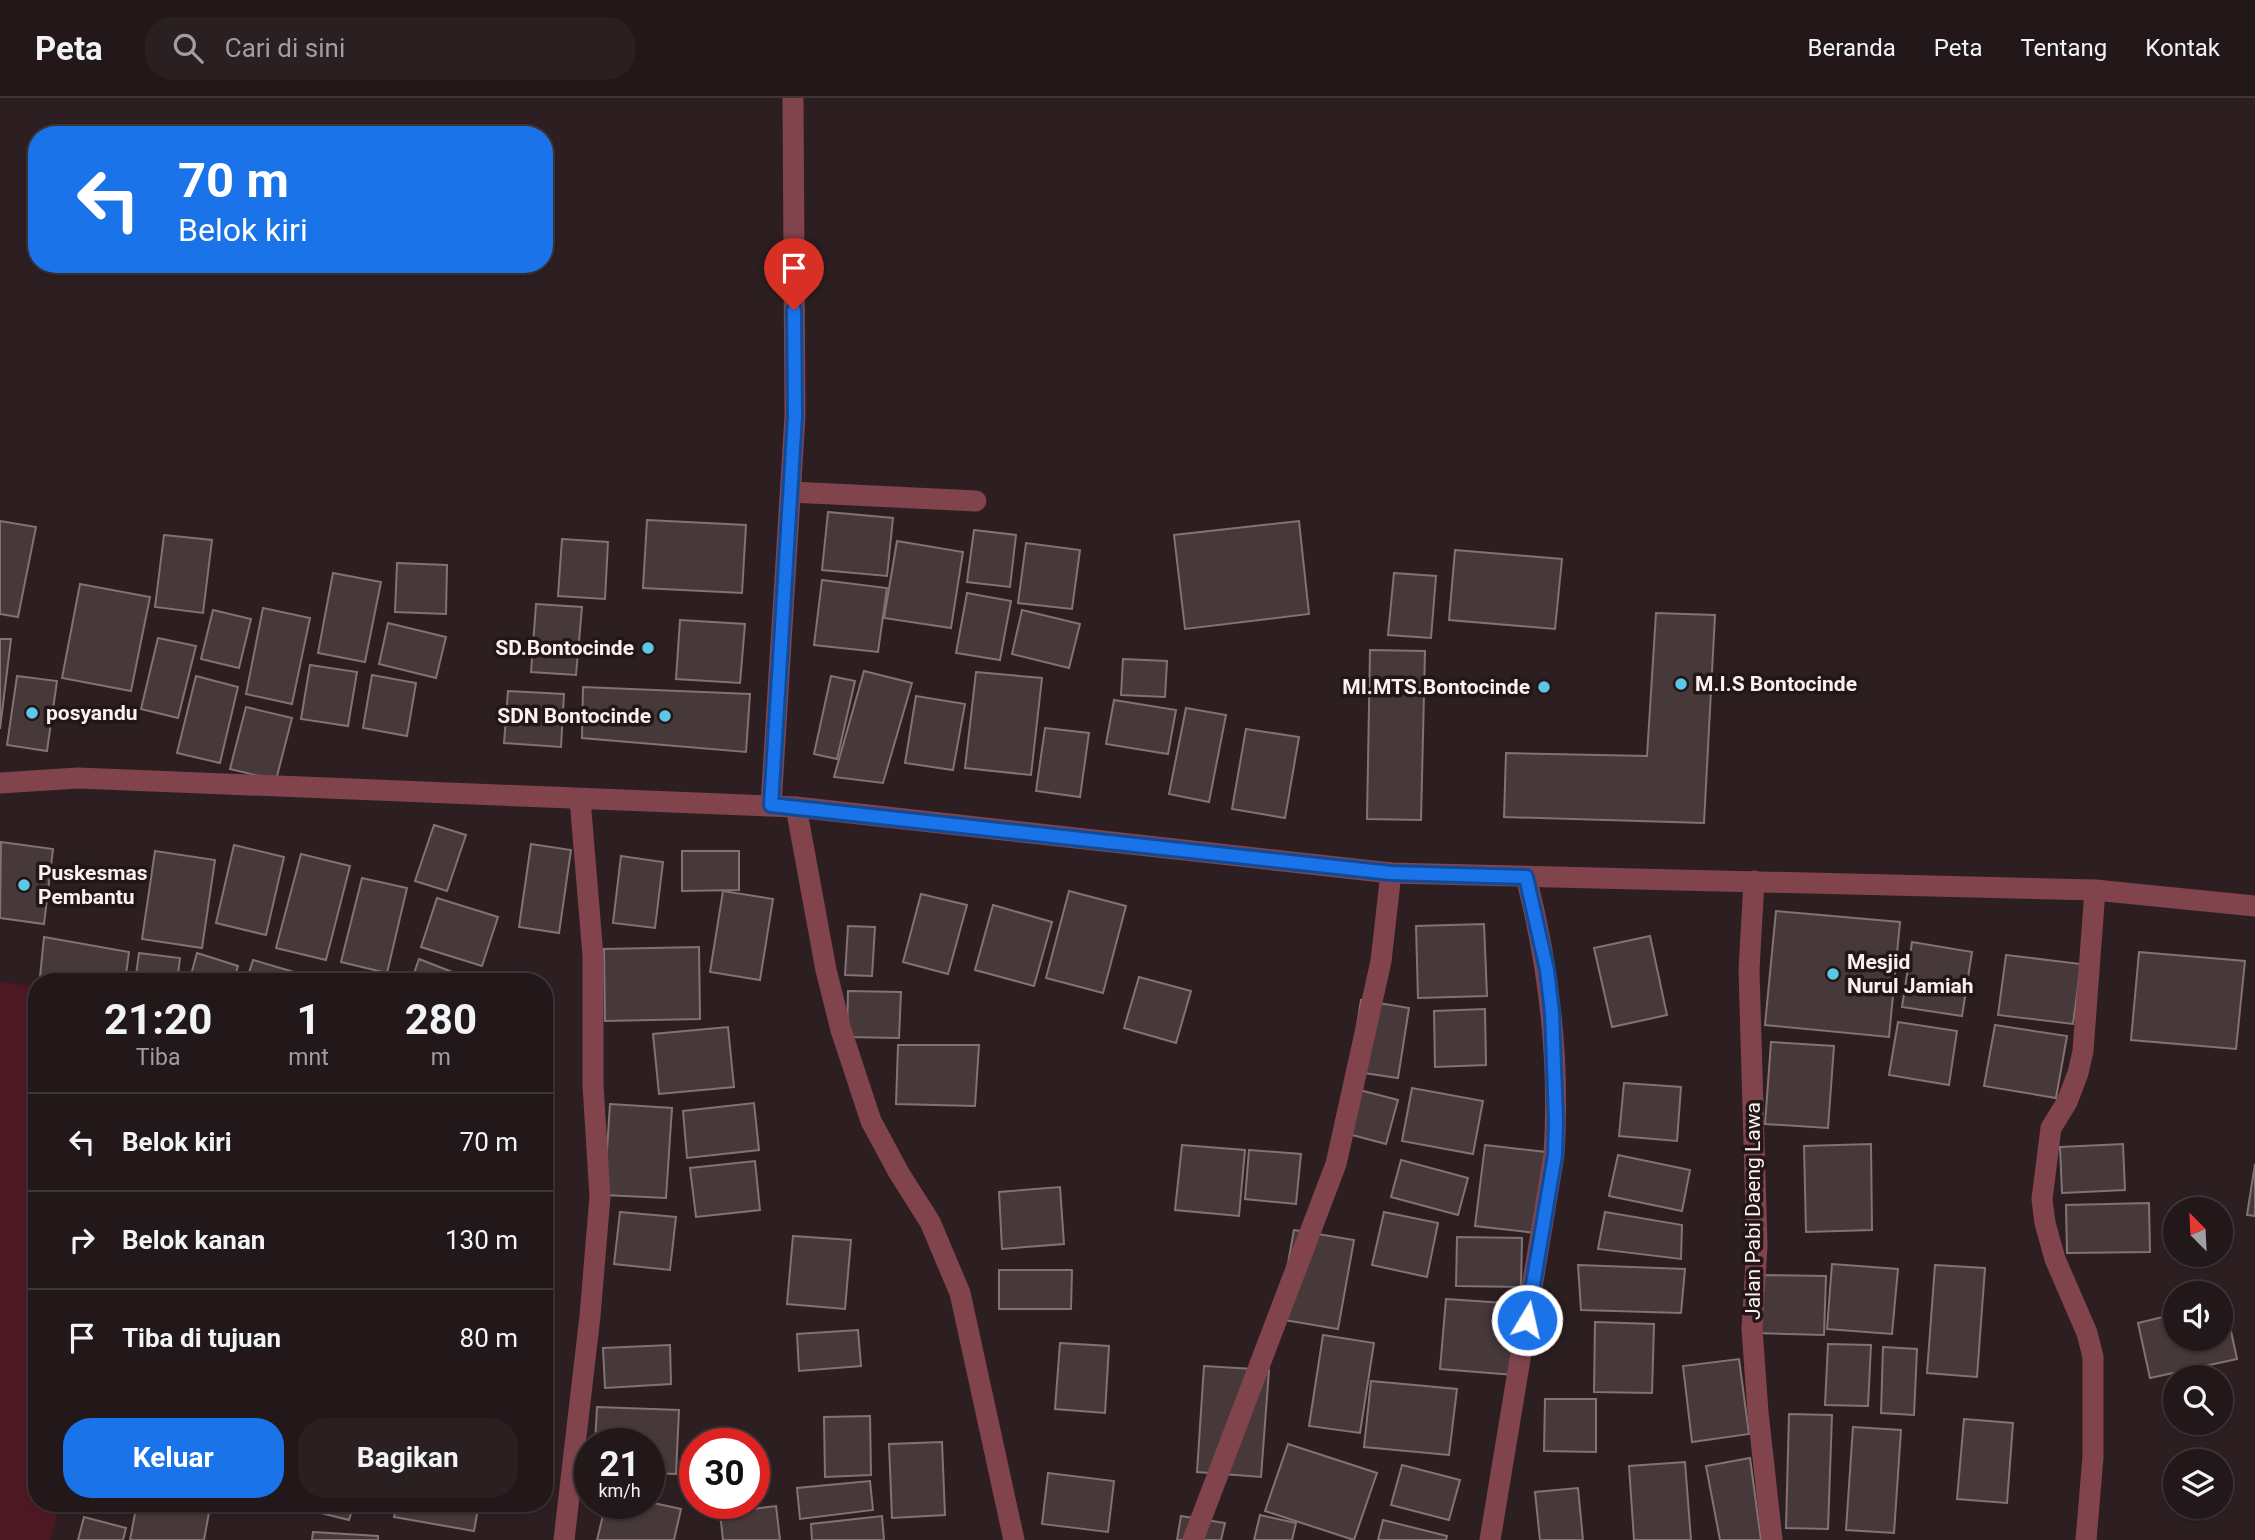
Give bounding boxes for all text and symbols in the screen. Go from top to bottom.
search box [145,17,635,80]
text: Peta [35,29,103,68]
icon: search [169,29,207,67]
text: Cari di sini [225,33,345,63]
text: Beranda [1808,34,1896,62]
text: Peta [1934,34,1982,62]
text: Tentang [2020,34,2107,62]
text: Kontak [2145,34,2220,62]
text: 70 m [178,152,289,209]
icon: left [63,154,154,245]
text: Belok kiri [178,211,308,249]
pin [764,238,824,310]
icon: arrive [775,249,813,287]
place label: SD.Bontocinde [495,636,634,660]
marker: SD.Bontocinde [640,640,656,656]
place label: M.I.S Bontocinde [1695,672,1857,696]
place label: MI.MTS.Bontocinde [1342,675,1530,699]
marker: M.I.S Bontocinde [1673,676,1689,692]
marker: MI.MTS.Bontocinde [1536,679,1552,695]
place label: posyandu [46,701,137,725]
place label: SDN Bontocinde [497,704,651,728]
marker: posyandu [24,705,40,721]
marker: SDN Bontocinde [657,708,673,724]
place label: Puskesmas Pembantu [38,861,148,909]
marker: Puskesmas Pembantu [16,877,32,893]
place label: Mesjid Nurul Jamiah [1847,950,1974,998]
marker: Mesjid Nurul Jamiah [1825,966,1841,982]
text: 21:20 [104,995,212,1044]
text: 1 [296,995,321,1044]
text: 280 [405,995,477,1044]
text: Tiba [136,1044,181,1071]
text: mnt [288,1044,329,1071]
text: m [431,1044,451,1071]
street label: Jalan Pabi Daeng Lawa [1741,1102,1765,1320]
icon: left [63,1123,101,1161]
text: Belok kiri [122,1127,232,1157]
text: 70 m [460,1127,518,1157]
north arrow [2163,1197,2233,1267]
map controls [2163,1197,2233,1519]
icon: right [63,1221,101,1259]
text: Belok kanan [122,1225,265,1255]
text: 130 m [445,1225,518,1255]
button: sound [2163,1281,2233,1351]
position arrow [1490,1283,1564,1357]
icon: arrive [63,1319,101,1357]
text: Tiba di tujuan [122,1323,281,1353]
text: 80 m [460,1323,518,1353]
button: search [2163,1365,2233,1435]
button: Keluar [63,1418,284,1498]
button: Bagikan [298,1418,518,1498]
speed limit sign: 30 [679,1428,770,1519]
text: 21 [599,1444,640,1485]
button: layers [2163,1449,2233,1519]
text: km/h [598,1480,641,1501]

